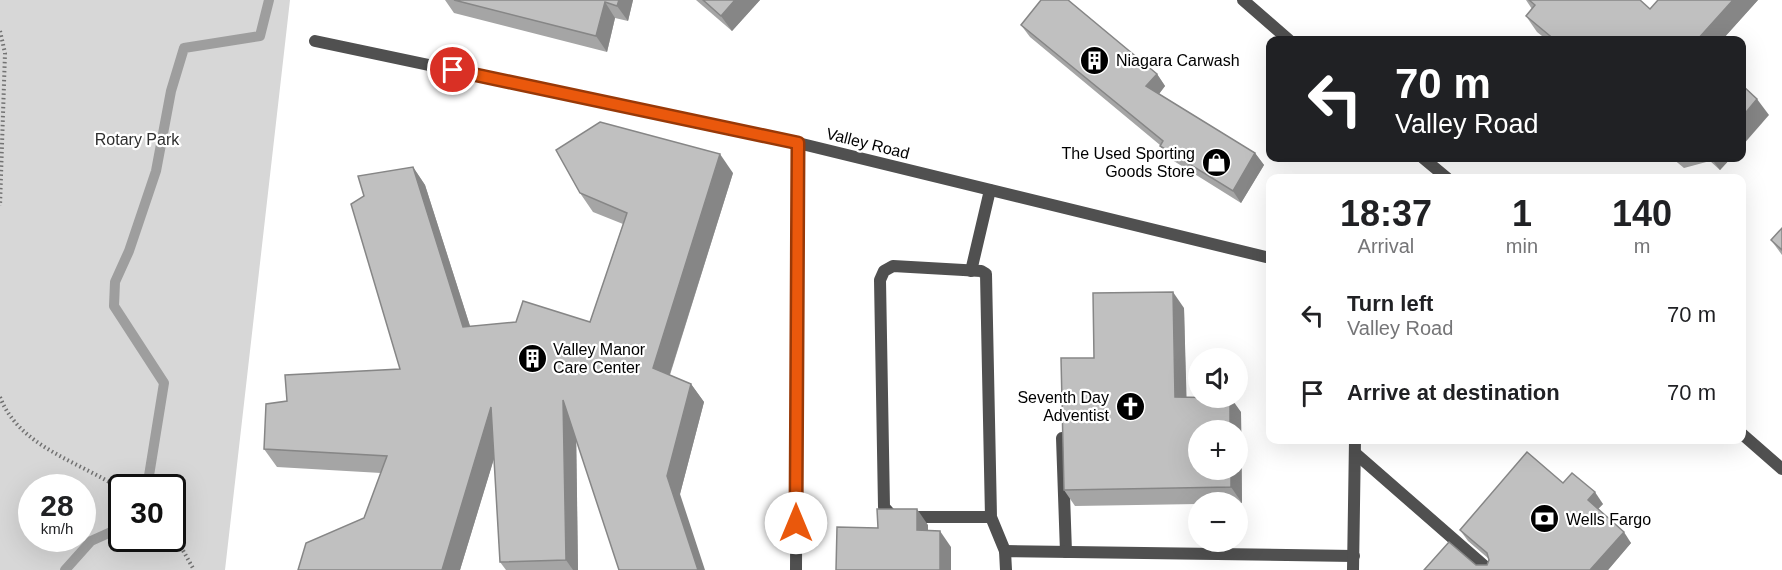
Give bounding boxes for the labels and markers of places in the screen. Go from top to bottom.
pin [427,44,478,95]
building icon: Niagara Carwash [1079,44,1111,76]
place label: Niagara Carwash [1116,52,1240,69]
place label: The Used Sporting Goods Store [1062,145,1195,180]
shop icon: The Used Sporting Goods Store [1200,146,1232,178]
place label: Valley Manor Care Center [553,341,646,376]
building icon: Valley Manor Care Center [516,342,548,374]
place label: Seventh Day Adventist [1017,389,1110,424]
church icon: Seventh Day Adventist [1114,390,1146,422]
bank icon: Wells Fargo [1529,503,1561,535]
place label: Wells Fargo [1566,511,1651,528]

